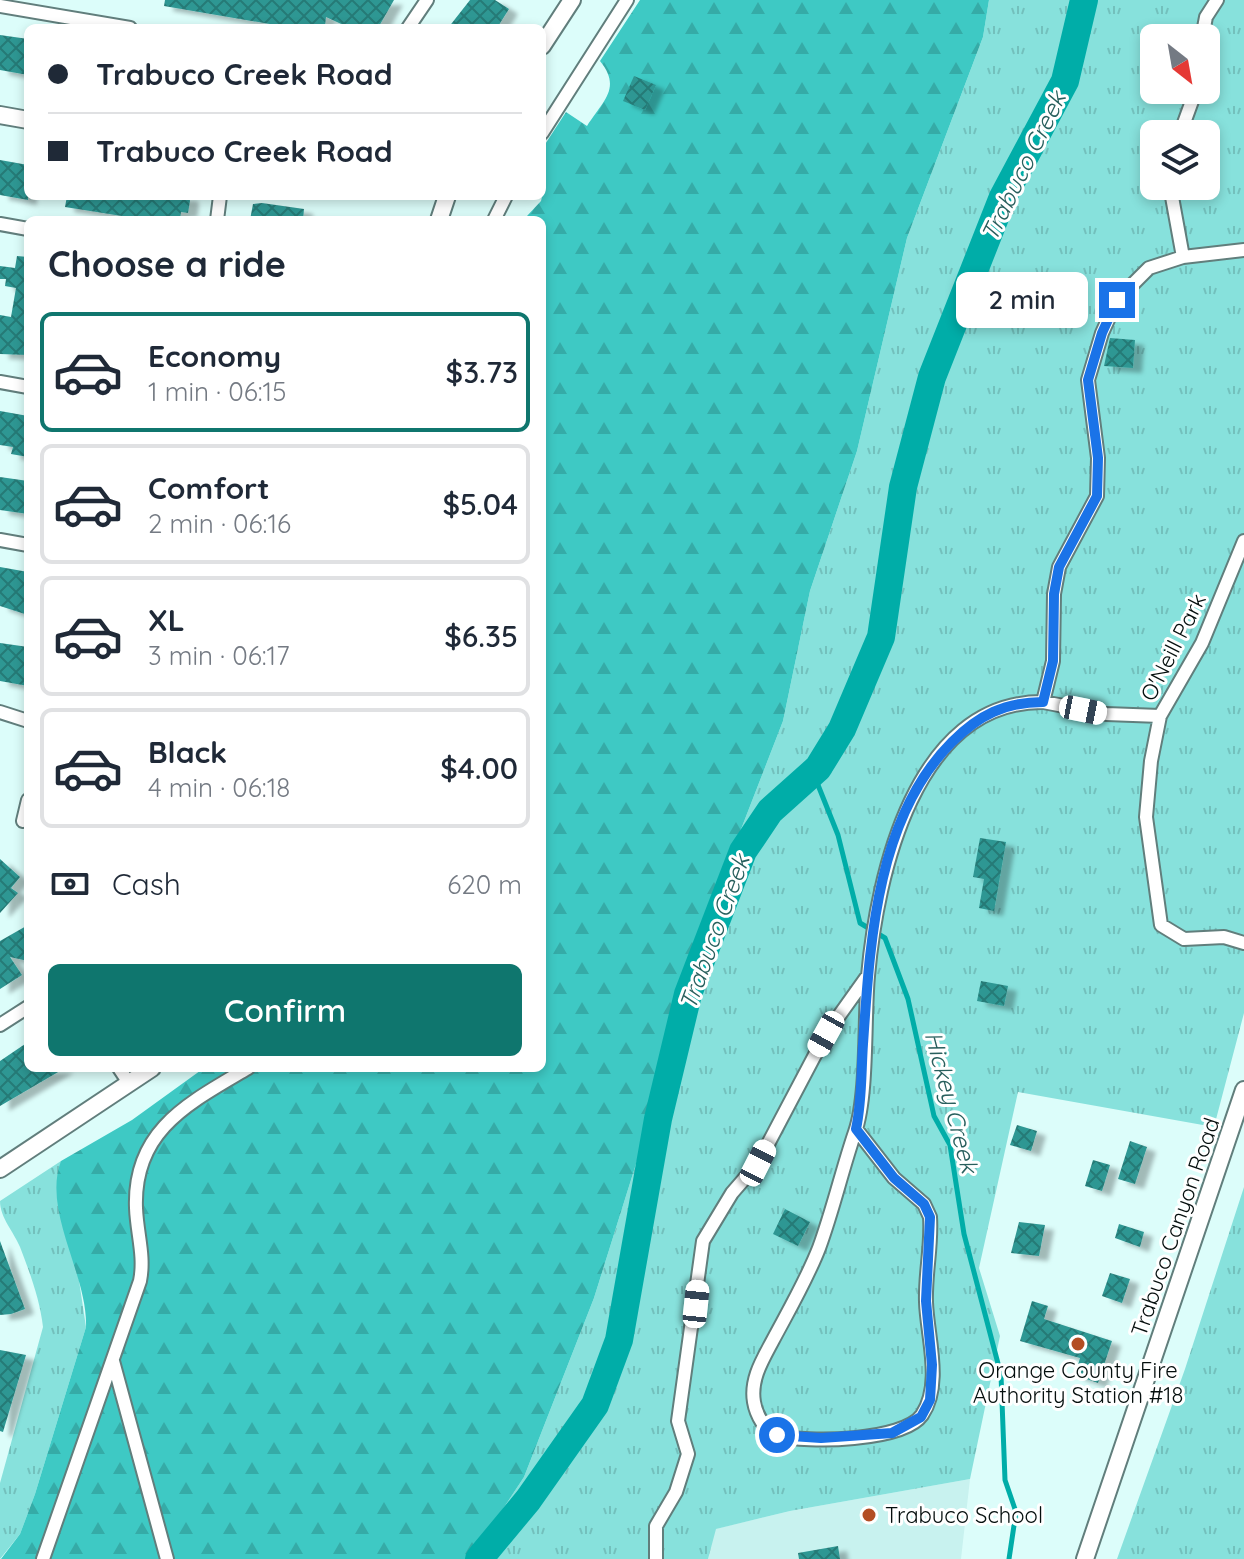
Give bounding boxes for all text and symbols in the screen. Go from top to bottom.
north arrow [1140,24,1220,104]
map controls [1140,24,1220,200]
text: Trabuco Creek Road [96,55,393,93]
water label: Trabuco Creek [974,84,1073,246]
button: layers [1140,120,1220,200]
text: Trabuco Creek Road [96,132,393,170]
text: Choose a ride [48,241,286,286]
callout: 2 min [957,272,1089,328]
route end [1099,282,1135,318]
text: 2 min [988,283,1056,316]
icon: car [52,336,124,408]
text: Economy [148,337,281,375]
text: $3.73 [446,353,518,391]
text: 1 min · 06:15 [148,375,286,408]
icon: car [52,468,124,540]
text: Comfort [148,469,269,507]
text: $5.04 [442,485,518,523]
text: 2 min · 06:16 [148,507,291,540]
street label: O'Neill Park [1134,589,1212,705]
icon: car [52,600,124,672]
text: XL [148,601,185,639]
text: $6.35 [444,617,518,655]
text: 3 min · 06:17 [148,639,290,672]
car [1057,694,1109,726]
icon: car [52,732,124,804]
text: Black [148,733,227,771]
text: $4.00 [440,749,518,787]
text: 4 min · 06:18 [148,771,290,804]
water label: Trabuco Creek [672,848,757,1014]
icon: cash [48,862,92,906]
text: Cash [112,865,181,903]
text: 620 m [447,868,522,901]
button: Confirm [48,964,522,1056]
car [804,1007,848,1061]
water label: Hickey Creek [919,1028,986,1178]
street label: Trabuco Canyon Road [1124,1114,1226,1340]
car [736,1136,780,1190]
car [682,1279,710,1329]
marker: Orange County Fire Authority Station #18 [1069,1335,1087,1353]
place label: Orange County Fire Authority Station #18 [973,1356,1183,1409]
route start [759,1417,795,1453]
place label: Trabuco School [885,1501,1043,1529]
marker: Trabuco School [860,1506,878,1524]

